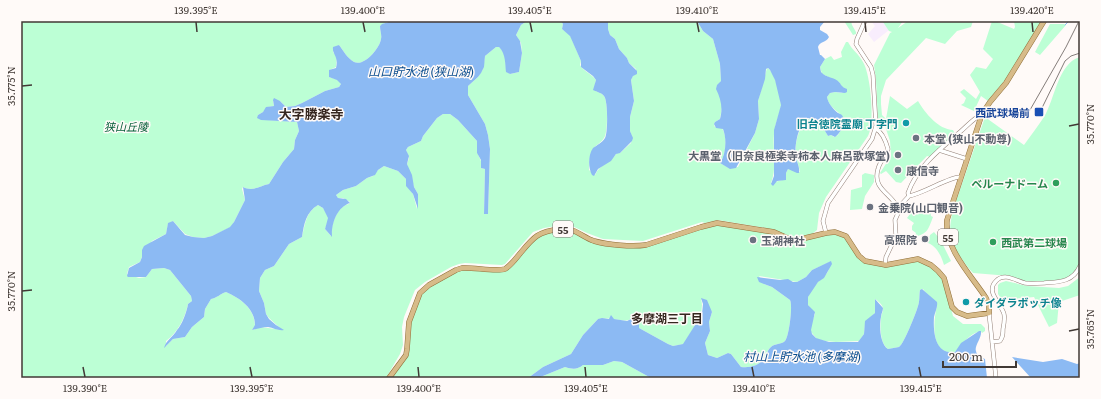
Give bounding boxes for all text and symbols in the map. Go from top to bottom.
text: 139.395°E [174,2,218,17]
text: 139.400°E [341,2,385,17]
text: 139.405°E [508,2,552,17]
text: 139.410°E [676,2,718,17]
text: 139.415°E [844,2,886,17]
text: 139.420°E [1010,2,1054,17]
water label: 山口貯水池 (狭山湖) [368,62,474,80]
text: 35.775°N [3,66,18,106]
district label: 大字勝楽寺 [278,104,344,123]
place label: 西武球場前 [975,104,1030,120]
text: 35.770°N [1082,104,1097,144]
marker: 西武球場前 [1033,106,1045,118]
place label: 旧台徳院霊廟 丁字門 [797,115,898,131]
park label: 狭山丘陵 [104,118,150,134]
marker: 旧台徳院霊廟 丁字門 [901,118,911,128]
place label: 本堂 (狭山不動尊) [924,130,1011,146]
marker: 本堂 (狭山不動尊) [911,133,921,143]
place label: 大黒堂（旧奈良極楽寺柿本人麻呂歌塚堂) [688,147,890,163]
marker: 大黒堂（旧奈良極楽寺柿本人麻呂歌塚堂) [893,150,903,160]
place label: 康信寺 [906,162,939,178]
marker: 康信寺 [893,165,903,175]
place label: ベルーナドーム [971,175,1048,191]
marker: ベルーナドーム [1051,178,1061,188]
place label: 金乗院(山口観音) [878,199,963,215]
marker: 金乗院(山口観音) [865,202,875,212]
road number: 55 [553,221,573,237]
road number: 55 [938,229,958,245]
place label: 高照院 [884,231,917,247]
place label: 玉湖神社 [761,232,805,248]
marker: 高照院 [920,234,930,244]
place label: 西武第二球場 [1001,234,1067,250]
marker: 玉湖神社 [748,235,758,245]
marker: 西武第二球場 [988,237,998,247]
text: 35.770°N [3,271,18,311]
place label: ダイダラボッチ像 [974,294,1062,310]
marker: ダイダラボッチ像 [961,297,971,307]
district label: 多摩湖三丁目 [631,309,703,327]
text: 35.765°N [1082,309,1097,349]
scale bar [943,343,1016,369]
water label: 村山上貯水池 (多摩湖) [743,347,861,365]
text: 200 m [949,347,983,365]
text: 139.390°E [63,380,107,395]
text: 139.395°E [230,380,274,395]
text: 139.400°E [397,380,441,395]
text: 139.405°E [564,380,608,395]
text: 139.410°E [733,380,775,395]
text: 139.415°E [900,380,942,395]

